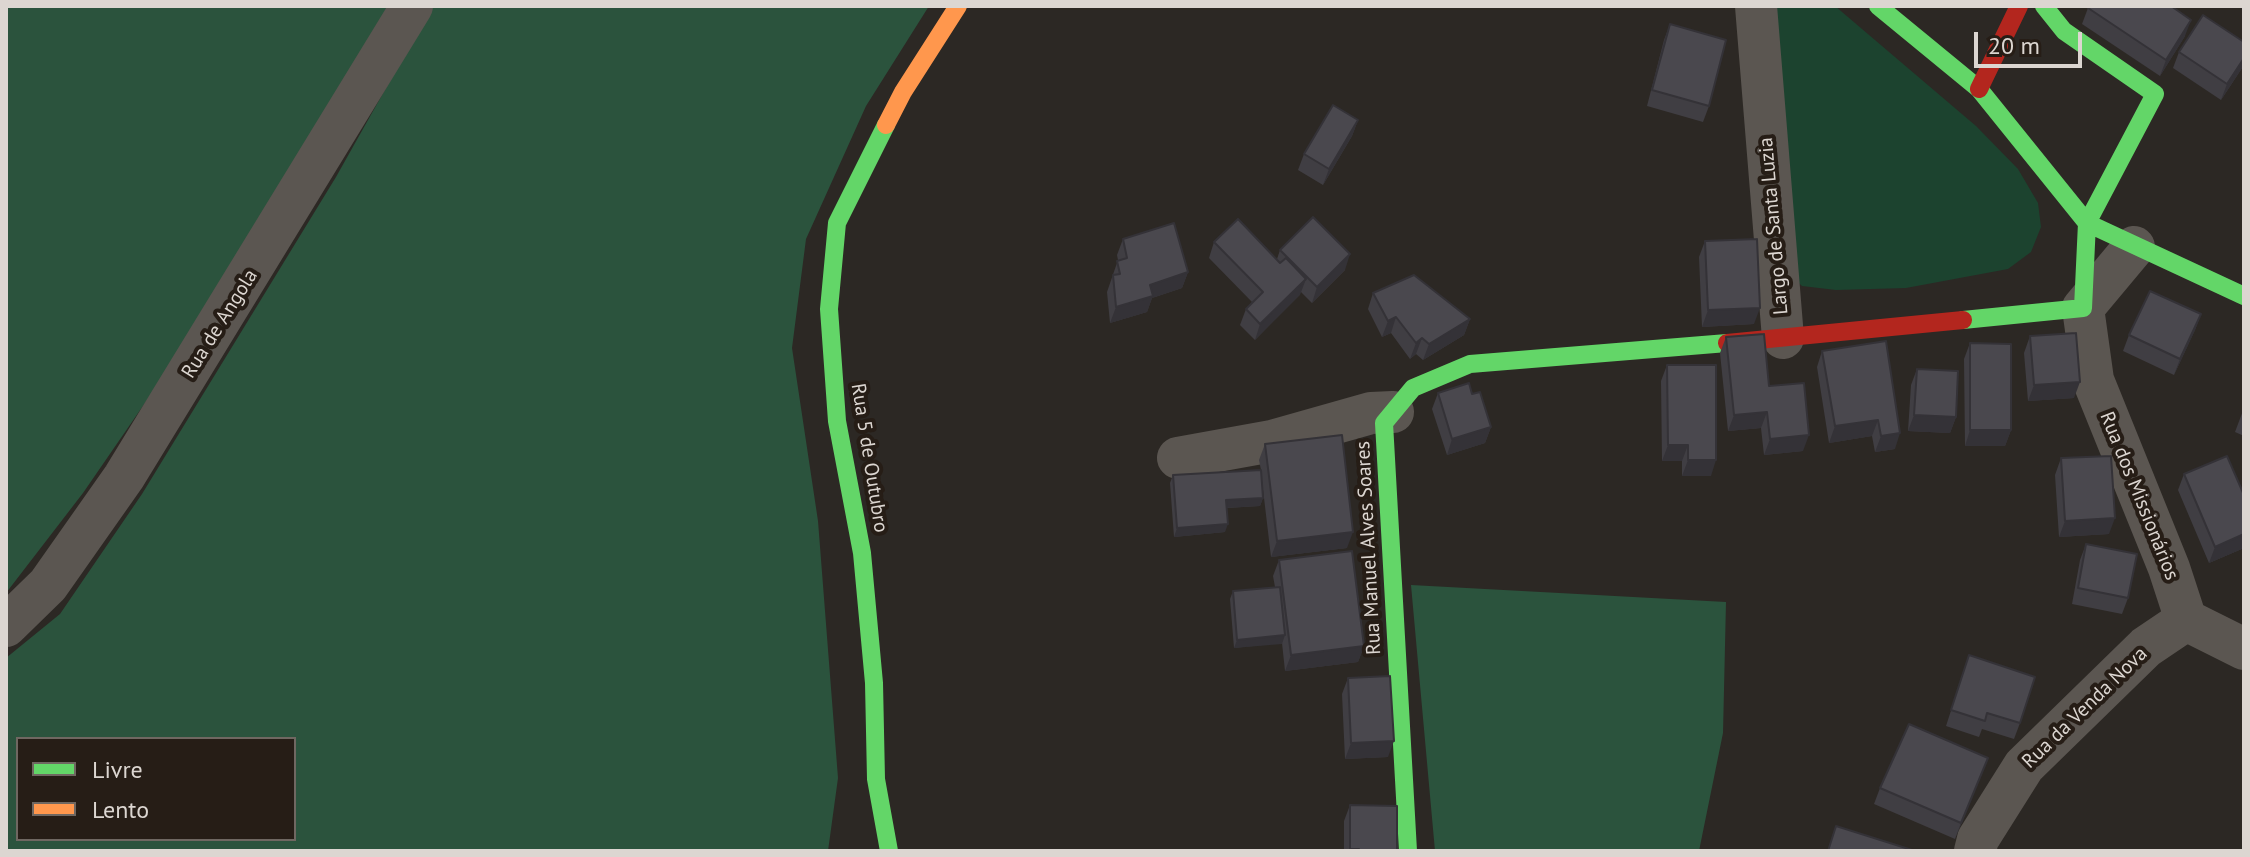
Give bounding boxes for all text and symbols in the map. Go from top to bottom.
scale bar [1978,16,2086,66]
text: 20 m [1988,30,2040,61]
street label: Largo de Santa Luzia [1754,136,1794,316]
street label: Rua de Angola [177,265,263,383]
street label: Rua 5 de Outubro [845,382,893,534]
street label: Rua dos Missionários [2094,408,2184,584]
street label: Rua Manuel Alves Soares [1351,440,1387,656]
street label: Rua da Venda Nova [2017,642,2153,774]
legend [16,737,296,841]
text: Livre [92,754,143,785]
text: Lento [92,794,149,825]

